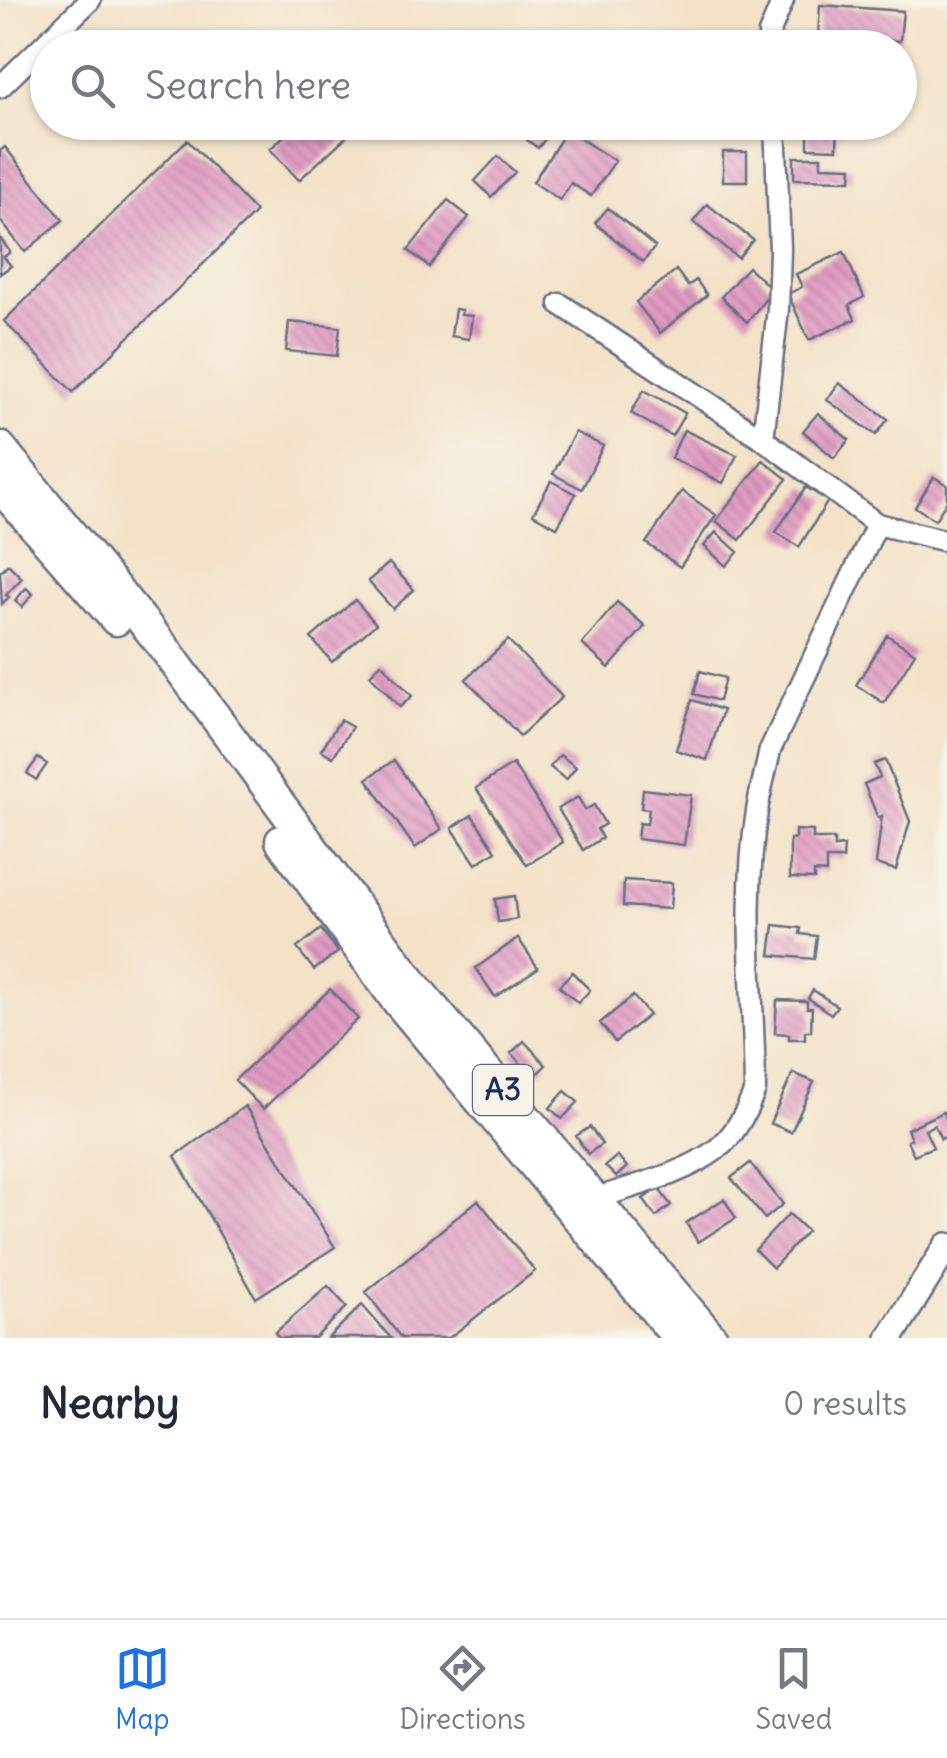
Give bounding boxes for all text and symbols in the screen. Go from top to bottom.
search box [30,30,917,140]
icon: search [65,58,120,113]
text: Search here [145,62,351,109]
road number: A3 [473,1065,533,1115]
text: Nearby [40,1377,179,1429]
text: 0 results [783,1383,907,1424]
tab: Map [115,1641,170,1737]
tab: Directions [399,1641,526,1737]
tab: Saved [755,1641,832,1737]

